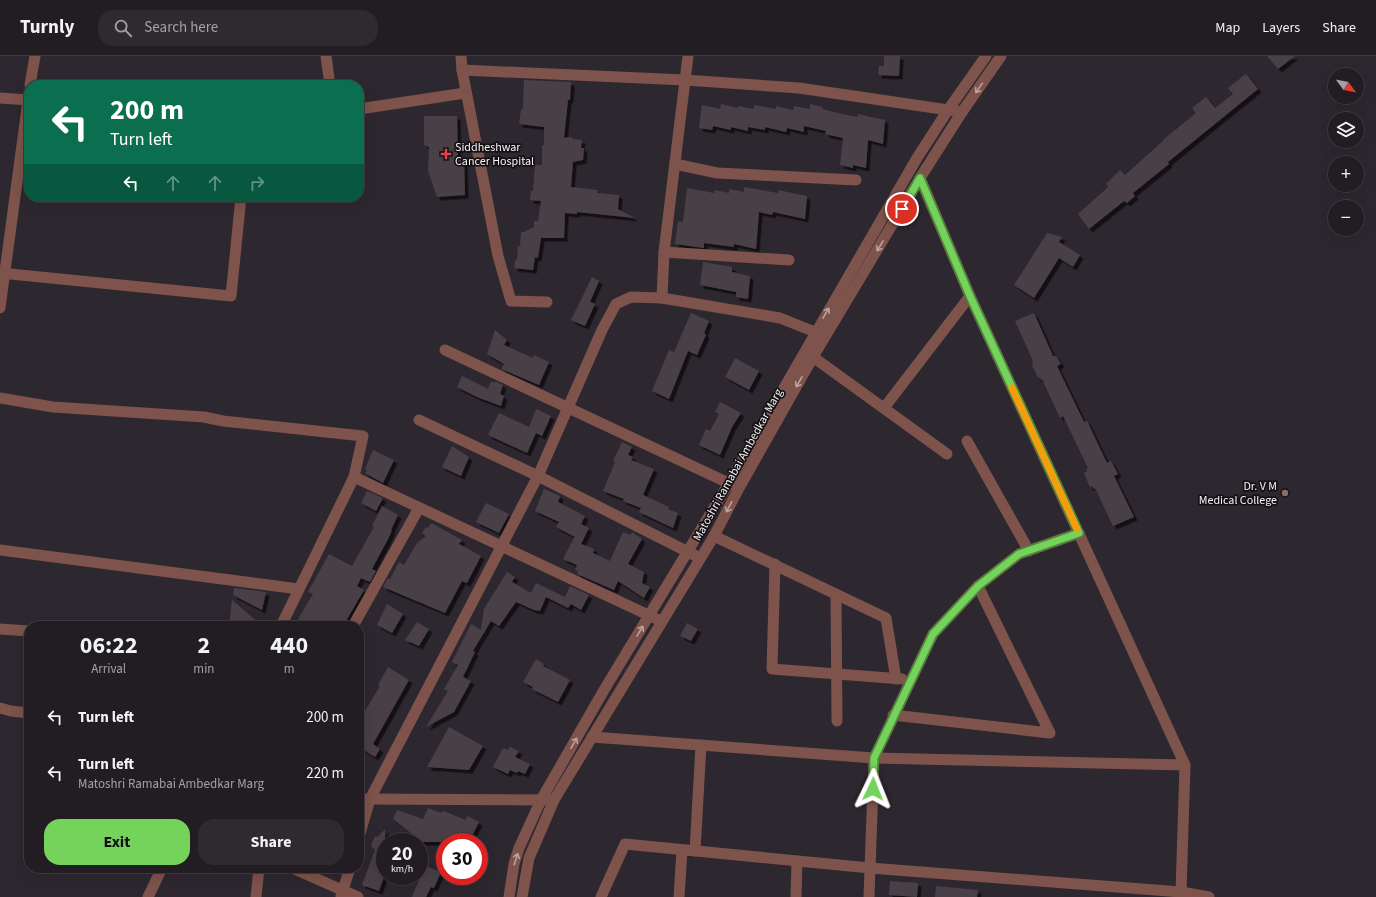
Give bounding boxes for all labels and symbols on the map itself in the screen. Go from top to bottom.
north arrow [1328,68,1364,104]
one-way arrow [975,82,983,93]
place label: Siddheshwar Cancer Hospital [455,139,534,170]
marker: Siddheshwar Cancer Hospital [440,148,452,160]
pin [885,192,919,226]
one-way arrow [876,240,884,251]
one-way arrow [823,307,831,319]
one-way arrow [795,375,803,387]
street label: Matoshri Ramabai Ambedkar Marg [689,386,787,544]
place label: Dr. V M Medical College [1199,478,1277,509]
marker: Dr. V M Medical College [1280,488,1290,498]
one-way arrow [725,501,732,513]
one-way arrow [636,625,644,637]
one-way arrow [570,737,578,749]
position arrow [852,768,894,810]
speed limit sign: 30 [436,833,488,885]
one-way arrow [513,852,520,865]

